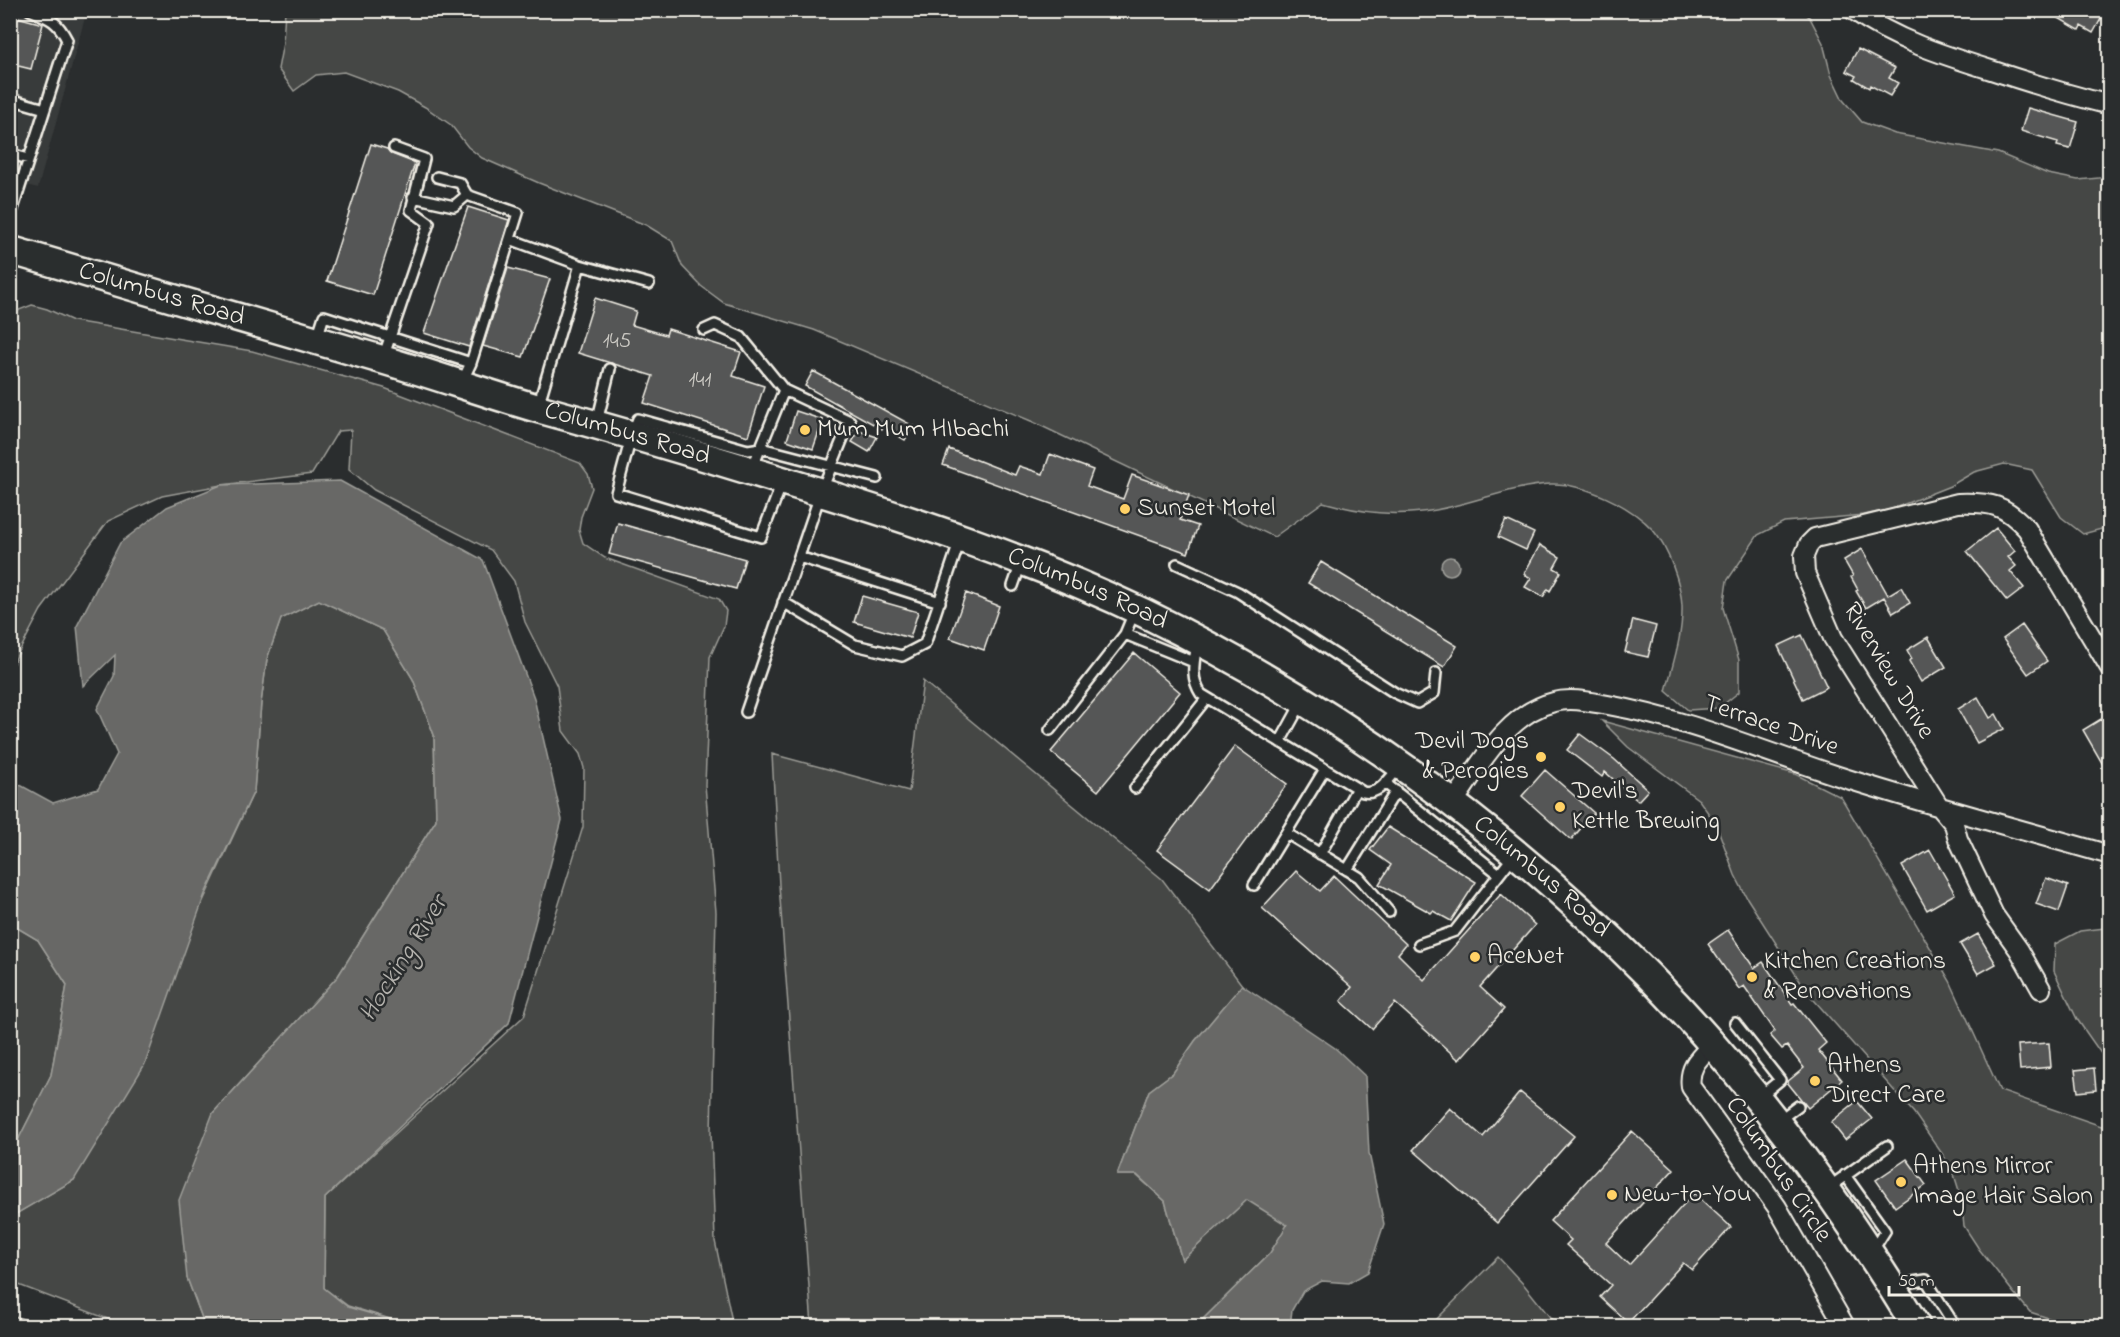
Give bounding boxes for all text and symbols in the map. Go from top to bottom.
street label: Columbus Road [74,253,249,337]
house number: 145 [603,326,631,358]
house number: 141 [688,365,712,397]
street label: Columbus Road [540,392,715,476]
place label: Mum Mum HIbachi [817,411,1009,449]
marker: Mum Mum HIbachi [798,423,812,437]
place label: Sunset Motel [1137,490,1275,528]
marker: Sunset Motel [1118,502,1132,516]
street label: Columbus Road [1002,538,1174,641]
street label: Riverview Drive [1832,595,1944,747]
street label: Terrace Drive [1698,685,1844,767]
place label: Devil Dogs & Perogies [1414,723,1529,791]
marker: Devil Dogs & Perogies [1534,750,1548,764]
place label: Devil's Kettle Brewing [1571,773,1720,841]
marker: Devil's Kettle Brewing [1553,800,1567,814]
street label: Columbus Road [1464,807,1619,947]
water label: Hocking River [350,885,461,1030]
place label: AceNet [1487,938,1564,976]
place label: Kitchen Creations & Renovations [1764,943,1946,1011]
marker: AceNet [1468,950,1482,964]
marker: Kitchen Creations & Renovations [1745,970,1759,984]
place label: Athens Direct Care [1826,1047,1946,1115]
marker: Athens Direct Care [1808,1074,1822,1088]
street label: Columbus Circle [1715,1089,1841,1251]
place label: Athens Mirror Image Hair Salon [1913,1148,2093,1216]
marker: Athens Mirror Image Hair Salon [1894,1175,1908,1189]
place label: New-to-You [1624,1176,1751,1214]
marker: New-to-You [1605,1188,1619,1202]
scale bar [1889,1259,2020,1297]
text: 50 m [1898,1269,1935,1295]

